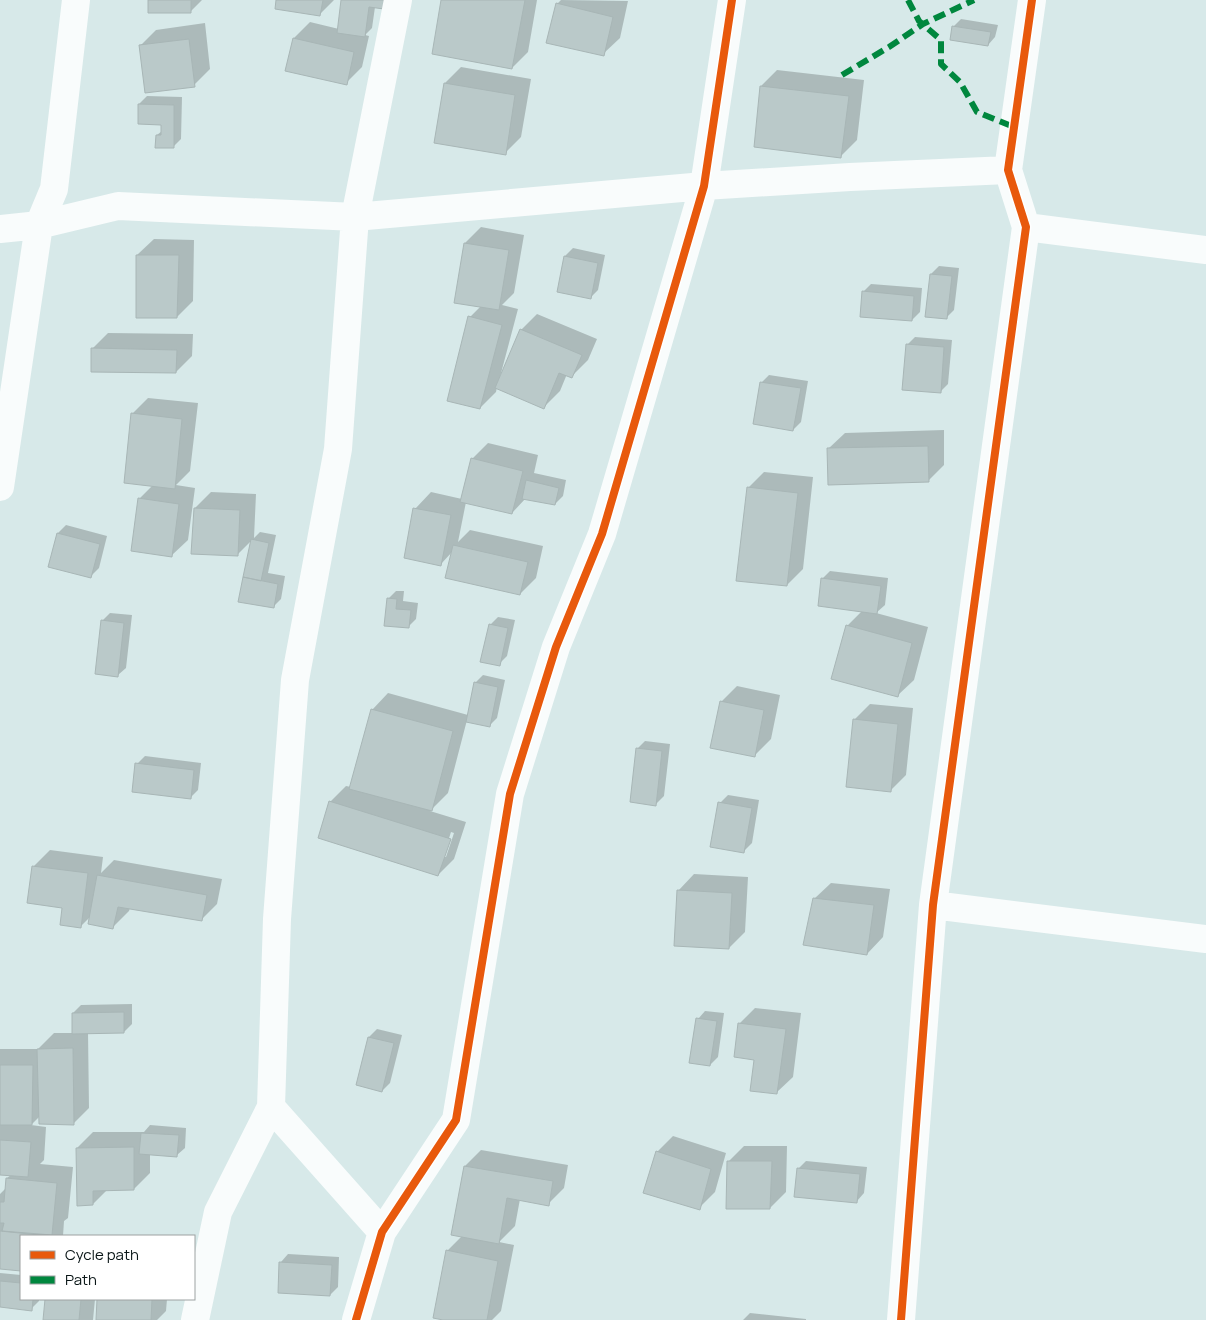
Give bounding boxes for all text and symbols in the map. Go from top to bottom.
legend [20,1235,195,1300]
text: Cycle path [65,1244,139,1265]
text: Path [65,1269,97,1290]

